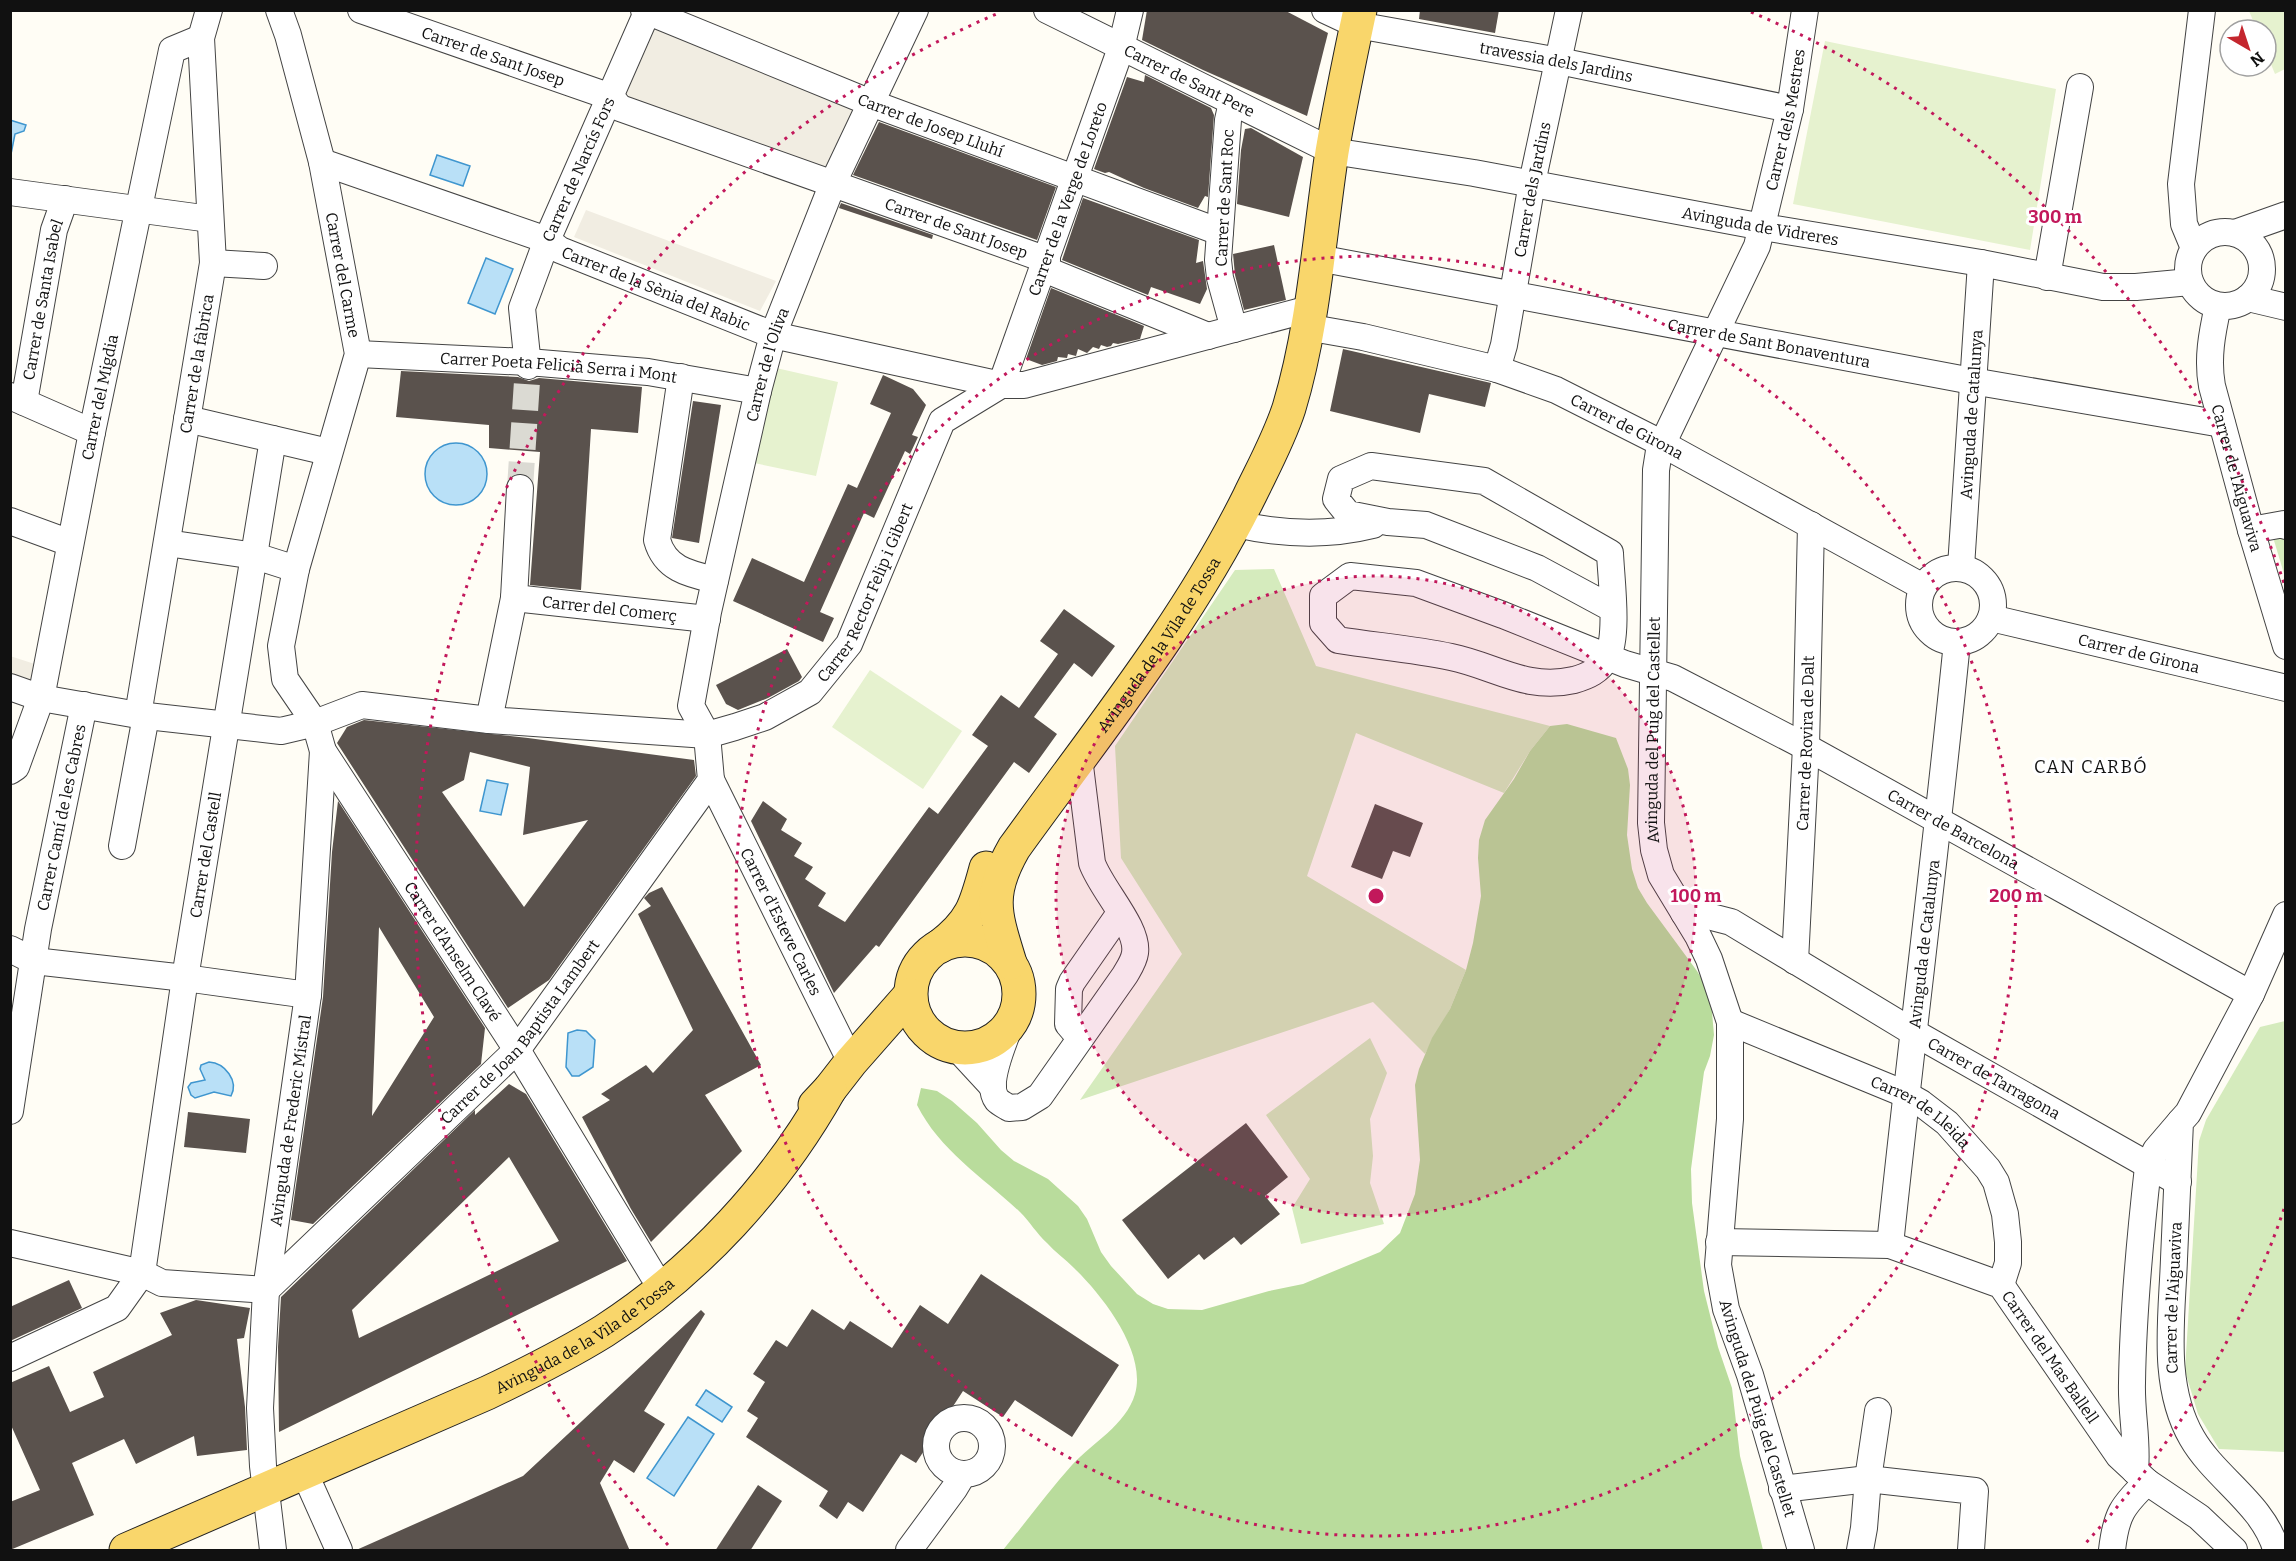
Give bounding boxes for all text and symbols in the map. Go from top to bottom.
north arrow [2218,18,2278,78]
street label: Carrer de Sant Josep [419,23,567,90]
street label: travessia dels Jardins [1478,38,1635,86]
street label: Carrer de Sant Pere [1121,41,1258,121]
street label: Carrer dels Mestres [1762,48,1809,193]
text: N [2246,48,2268,71]
street label: Carrer de Josep Lluhí [855,90,1006,161]
street label: Carrer de Narcís Fors [538,94,619,245]
street label: Carrer de la Verge de Loreto [1024,99,1111,299]
street label: Carrer dels Jardins [1510,120,1555,259]
street label: Carrer de Sant Roc [1211,129,1238,267]
street label: Carrer de Sant Josep [882,194,1030,262]
street label: Avinguda de Vidreres [1681,203,1840,249]
text: 300 m [2028,206,2082,228]
street label: Carrer del Carme [322,211,364,339]
street label: Carrer de Santa Isabel [19,216,67,382]
street label: Carrer de la Sènia del Rabic [559,243,753,335]
street label: Carrer de la fàbrica [176,293,218,435]
street label: Carrer de l'Oliva [742,305,793,424]
street label: Carrer de Sant Bonaventura [1666,315,1872,372]
street label: Avinguda de Catalunya [1956,329,1987,500]
street label: Carrer del Migdia [78,332,122,462]
street label: Carrer Poeta Felicià Serra i Mont [439,349,679,387]
street label: Carrer de Girona [1567,390,1687,464]
street label: Carrer de l'Aiguaviva [2207,402,2266,554]
street label: Carrer Rector Felip i Gibert [813,500,917,686]
street label: Avinguda de la Vila de Tossa [1093,554,1225,736]
street label: Carrer del Comerç [541,592,678,626]
street label: Avinguda del Puig del Castellet [1642,616,1664,844]
street label: Carrer de Girona [2076,630,2202,677]
street label: Carrer de Rovira de Dalt [1793,655,1818,831]
street label: Carrer Camí de les Cabres [33,722,90,913]
district label: CAN CARBÓ [2034,756,2148,778]
street label: Carrer de Barcelona [1884,785,2023,874]
street label: Carrer del Castell [186,790,225,919]
street label: Carrer d'Esteve Carles [736,845,825,999]
street label: Avinguda de Catalunya [1905,858,1943,1029]
street label: Carrer d'Anselm Clavé [400,878,505,1025]
text: 100 m [1670,885,1722,907]
text: 200 m [1989,885,2043,907]
centre of rings [1366,886,1386,906]
street label: Carrer de Joan Baptista Lambert [437,936,604,1128]
street label: Avinguda de Frederic Mistral [266,1013,315,1228]
street label: Carrer de Tarragona [1924,1033,2064,1123]
street label: Carrer de Lleida [1868,1072,1974,1153]
street label: Carrer de l'Aiguaviva [2161,1221,2186,1375]
street label: Avinguda de la Vila de Tossa [492,1274,678,1398]
street label: Carrer del Mas Ballell [1998,1287,2103,1427]
street label: Avinguda del Puig del Castellet [1715,1297,1800,1519]

